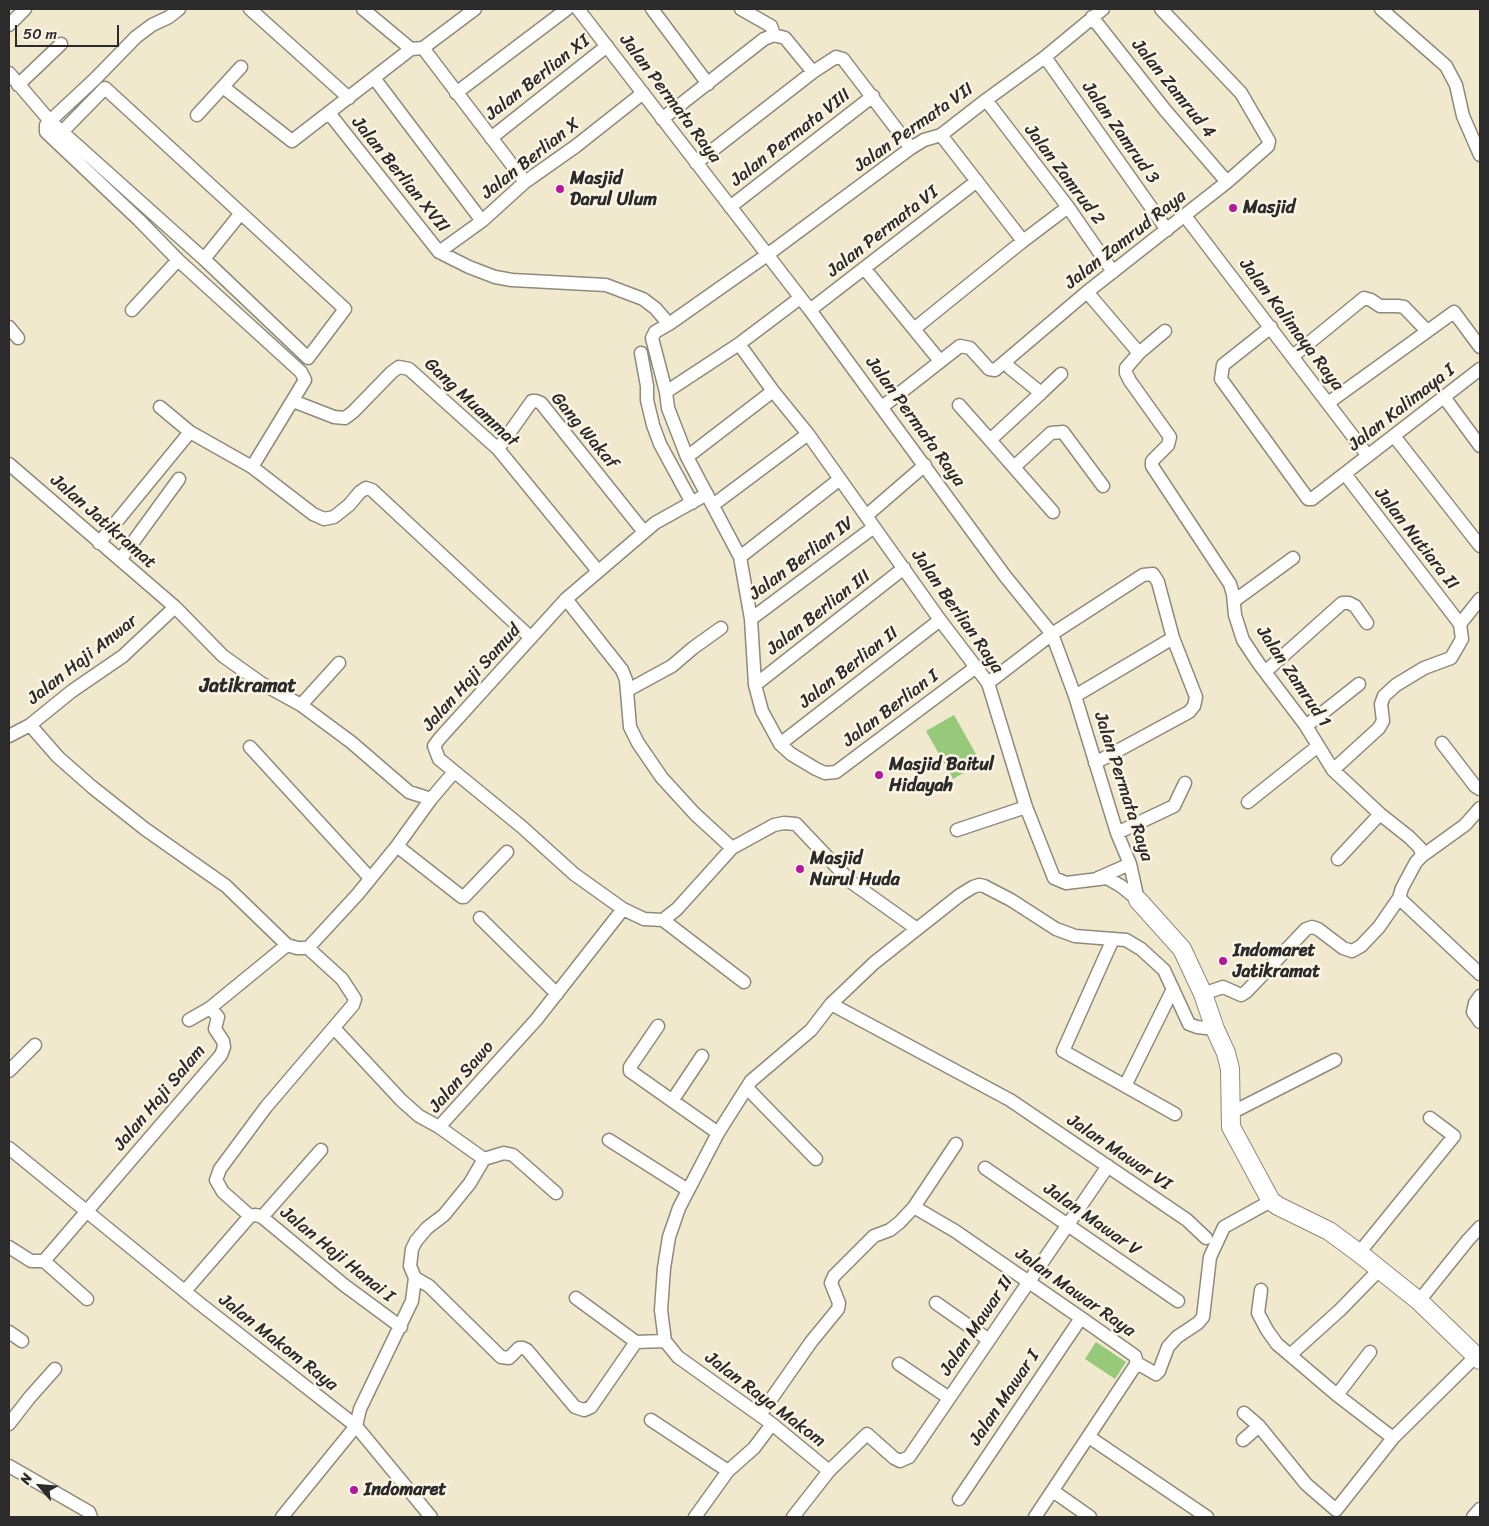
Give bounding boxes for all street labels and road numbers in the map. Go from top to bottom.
street label: Jalan Permata Raya [615,30,725,168]
street label: Jalan Berlian XI [481,31,595,125]
street label: Jalan Zamrud 4 [1126,35,1220,143]
street label: Jalan Zamrud 3 [1077,78,1163,188]
street label: Jalan Permata VII [850,79,978,177]
street label: Jalan Permata VIII [727,84,855,192]
street label: Jalan Berlian XVII [347,113,453,237]
street label: Jalan Berlian X [477,114,585,204]
street label: Jalan Zamrud 2 [1019,120,1109,230]
street label: Jalan Permata VI [823,182,943,282]
street label: Jalan Zamrud Raya [1061,186,1191,294]
street label: Jalan Kalimaya Raya [1234,255,1348,395]
street label: Jalan Permata Raya [860,353,970,491]
street label: Gang Muammat [419,354,523,452]
street label: Jalan Kalimaya I [1345,360,1459,456]
street label: Gang Wakaf [546,388,622,474]
street label: Jalan Jatikramat [46,470,160,574]
street label: Jalan Nutiara II [1369,484,1463,594]
street label: Jalan Berlian IV [745,513,859,605]
street label: Jalan Berlian Raya [906,546,1008,678]
street label: Jalan Berlian III [763,566,875,660]
street label: Jalan Haji Anwar [24,610,142,710]
street label: Jalan Haji Samud [418,620,526,736]
street label: Jalan Berlian II [795,622,903,714]
street label: Jalan Zamrud 1 [1251,622,1335,732]
street label: Jalan Berlian I [839,666,943,752]
street label: Jalan Permata Raya [1089,710,1157,864]
street label: Jalan Sawo [425,1037,499,1117]
street label: Jalan Haji Salam [109,1041,211,1155]
street label: Jalan Mawar VI [1063,1110,1175,1196]
street label: Jalan Mawar V [1039,1178,1145,1262]
street label: Jalan Haji Hanai I [276,1202,398,1308]
street label: Jalan Mawar Raya [1011,1244,1139,1342]
street label: Jalan Mawar II [936,1272,1018,1380]
street label: Jalan Makom Raya [214,1290,342,1396]
street label: Jalan Mawar I [965,1346,1045,1450]
street label: Jalan Raya Makom [700,1348,830,1452]

